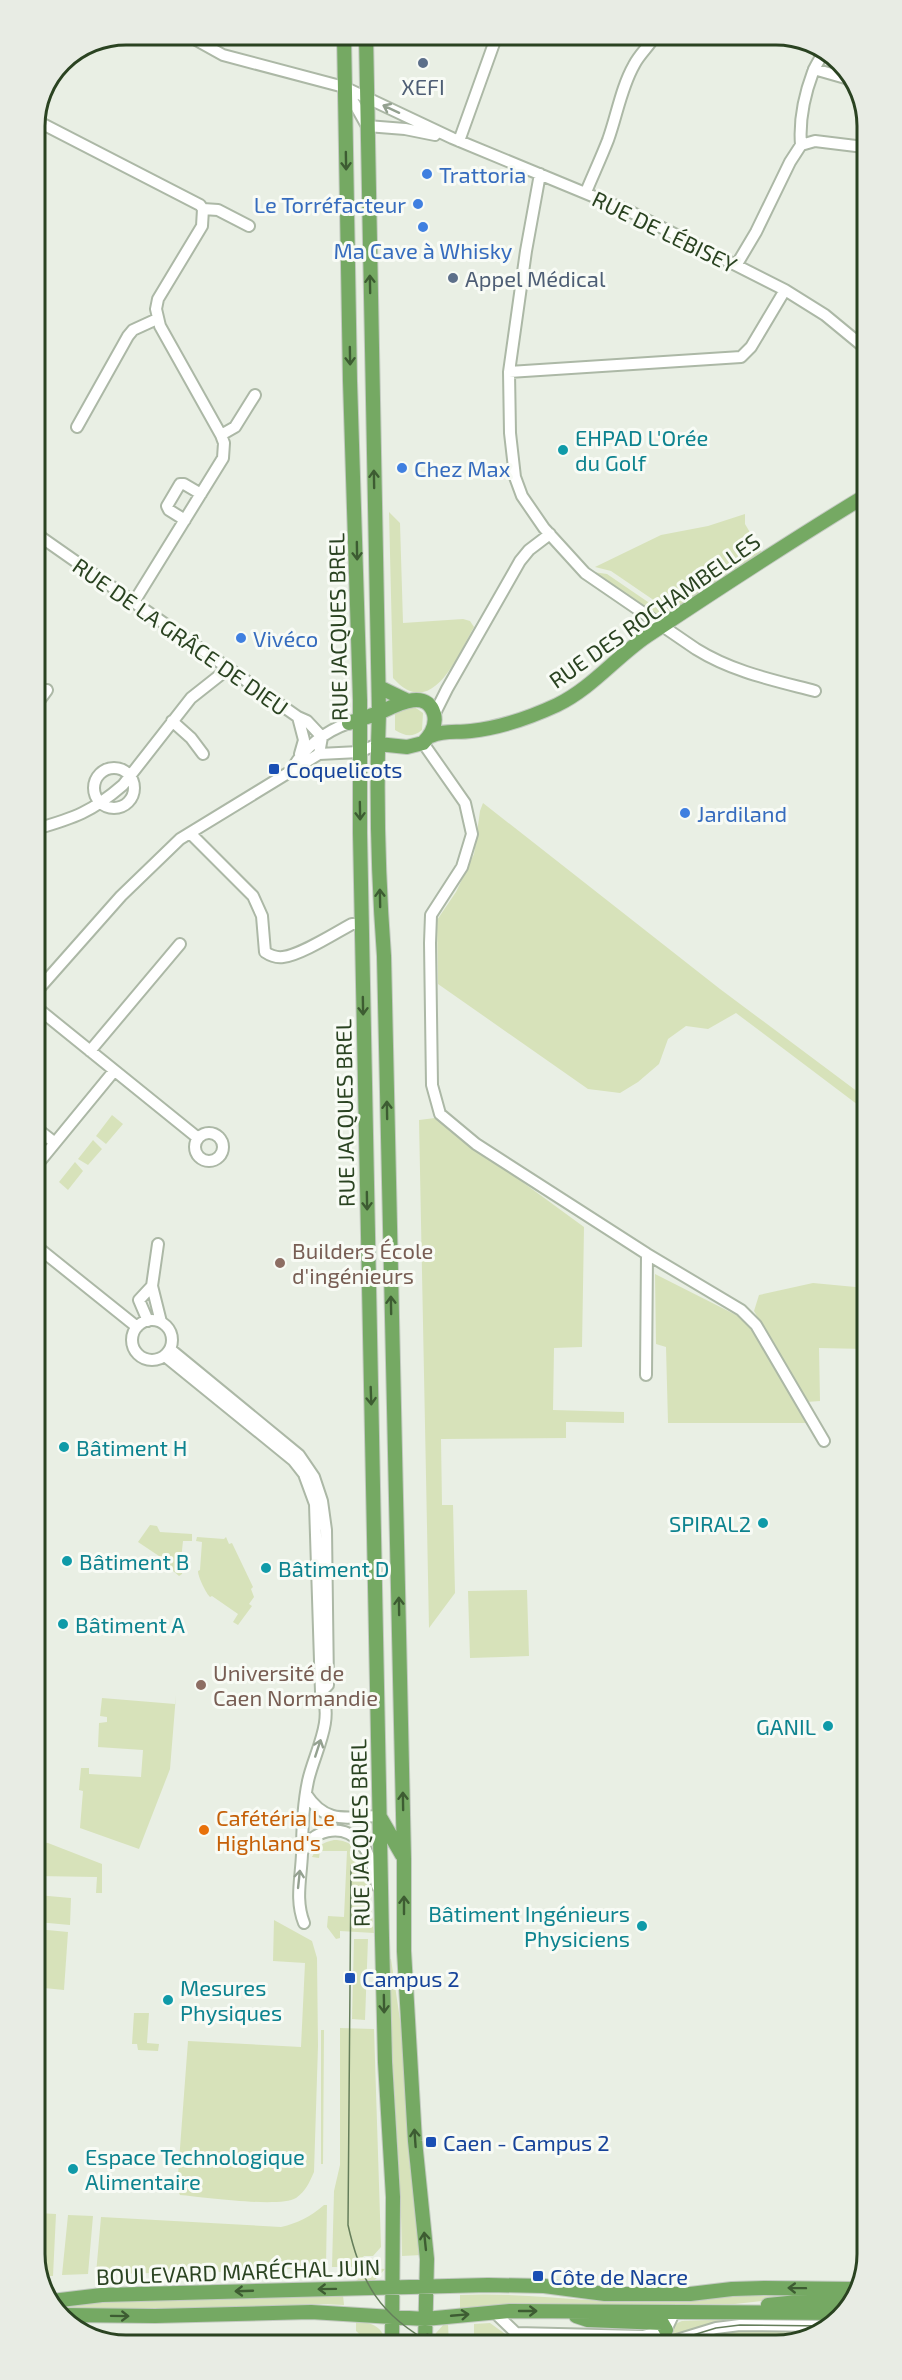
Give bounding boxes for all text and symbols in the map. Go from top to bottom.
marker: XEFI [416,56,430,70]
place label: XEFI [401,73,445,99]
one-way arrow [382,103,400,115]
one-way arrow [340,151,351,171]
place label: Trattoria [439,161,526,187]
marker: Trattoria [420,167,434,181]
street label: RUE DE LÉBISEY [589,185,742,277]
place label: Le Torréfacteur [254,191,406,217]
marker: Le Torréfacteur [411,197,425,211]
marker: Ma Cave à Whisky [416,220,430,234]
place label: Ma Cave à Whisky [334,237,513,263]
place label: Appel Médical [465,265,606,291]
marker: Appel Médical [446,271,460,285]
one-way arrow [364,275,376,295]
one-way arrow [344,346,355,366]
place label: EHPAD L'Orée du Golf [575,424,708,475]
marker: EHPAD L'Orée du Golf [556,443,570,457]
place label: Chez Max [414,455,511,481]
marker: Chez Max [395,461,409,475]
one-way arrow [369,470,380,490]
street label: RUE DES ROCHAMBELLES [544,527,764,693]
street label: RUE JACQUES BREL [322,533,353,721]
one-way arrow [351,540,362,560]
street label: RUE DE LA GRÂCE DE DIEU [68,552,294,720]
place label: Vivéco [253,625,318,651]
marker: Vivéco [234,631,248,645]
place label: Coquelicots [286,756,403,782]
marker: Coquelicots [267,762,281,776]
one-way arrow [354,800,366,820]
place label: Jardiland [697,800,787,826]
marker: Jardiland [678,806,692,820]
one-way arrow [374,889,386,909]
one-way arrow [357,995,369,1015]
street label: RUE JACQUES BREL [329,1019,360,1207]
one-way arrow [381,1101,392,1121]
one-way arrow [361,1190,372,1210]
place label: Builders École d'ingénieurs [292,1237,433,1288]
marker: Builders École d'ingénieurs [273,1256,287,1270]
one-way arrow [386,1296,397,1316]
one-way arrow [365,1385,376,1405]
place label: Bâtiment H [76,1434,187,1460]
marker: Bâtiment H [57,1440,71,1454]
place label: SPIRAL2 [669,1510,751,1536]
marker: SPIRAL2 [756,1516,770,1530]
place label: Bâtiment B [79,1548,189,1574]
marker: Bâtiment B [60,1554,74,1568]
place label: Bâtiment D [278,1555,389,1581]
marker: Bâtiment D [259,1561,273,1575]
one-way arrow [393,1596,405,1616]
place label: Bâtiment A [75,1611,185,1637]
marker: Bâtiment A [56,1617,70,1631]
place label: Université de Caen Normandie [213,1659,378,1710]
marker: Université de Caen Normandie [194,1678,208,1692]
place label: GANIL [756,1713,816,1739]
marker: GANIL [821,1719,835,1733]
one-way arrow [313,1739,324,1758]
street label: RUE JACQUES BREL [344,1739,375,1927]
one-way arrow [397,1791,409,1811]
place label: Cafétéria Le Highland's [216,1804,335,1855]
marker: Cafétéria Le Highland's [197,1823,211,1837]
one-way arrow [294,1870,305,1890]
one-way arrow [398,1895,410,1915]
place label: Bâtiment Ingénieurs Physiciens [428,1900,630,1951]
marker: Bâtiment Ingénieurs Physiciens [635,1919,649,1933]
place label: Campus 2 [362,1965,460,1991]
marker: Campus 2 [343,1971,357,1985]
place label: Mesures Physiques [180,1974,282,2025]
marker: Mesures Physiques [161,1993,175,2007]
one-way arrow [378,1994,389,2014]
one-way arrow [409,2129,420,2148]
place label: Caen - Campus 2 [443,2129,610,2155]
marker: Caen - Campus 2 [424,2135,438,2149]
place label: Espace Technologique Alimentaire [85,2143,305,2194]
marker: Espace Technologique Alimentaire [66,2162,80,2176]
one-way arrow [419,2232,430,2252]
street label: BOULEVARD MARÉCHAL JUIN [95,2253,381,2289]
place label: Côte de Nacre [550,2263,688,2289]
marker: Côte de Nacre [531,2269,545,2283]
one-way arrow [787,2282,807,2294]
one-way arrow [318,2283,338,2295]
one-way arrow [235,2286,255,2297]
one-way arrow [517,2305,537,2317]
one-way arrow [450,2309,470,2320]
one-way arrow [109,2310,129,2322]

